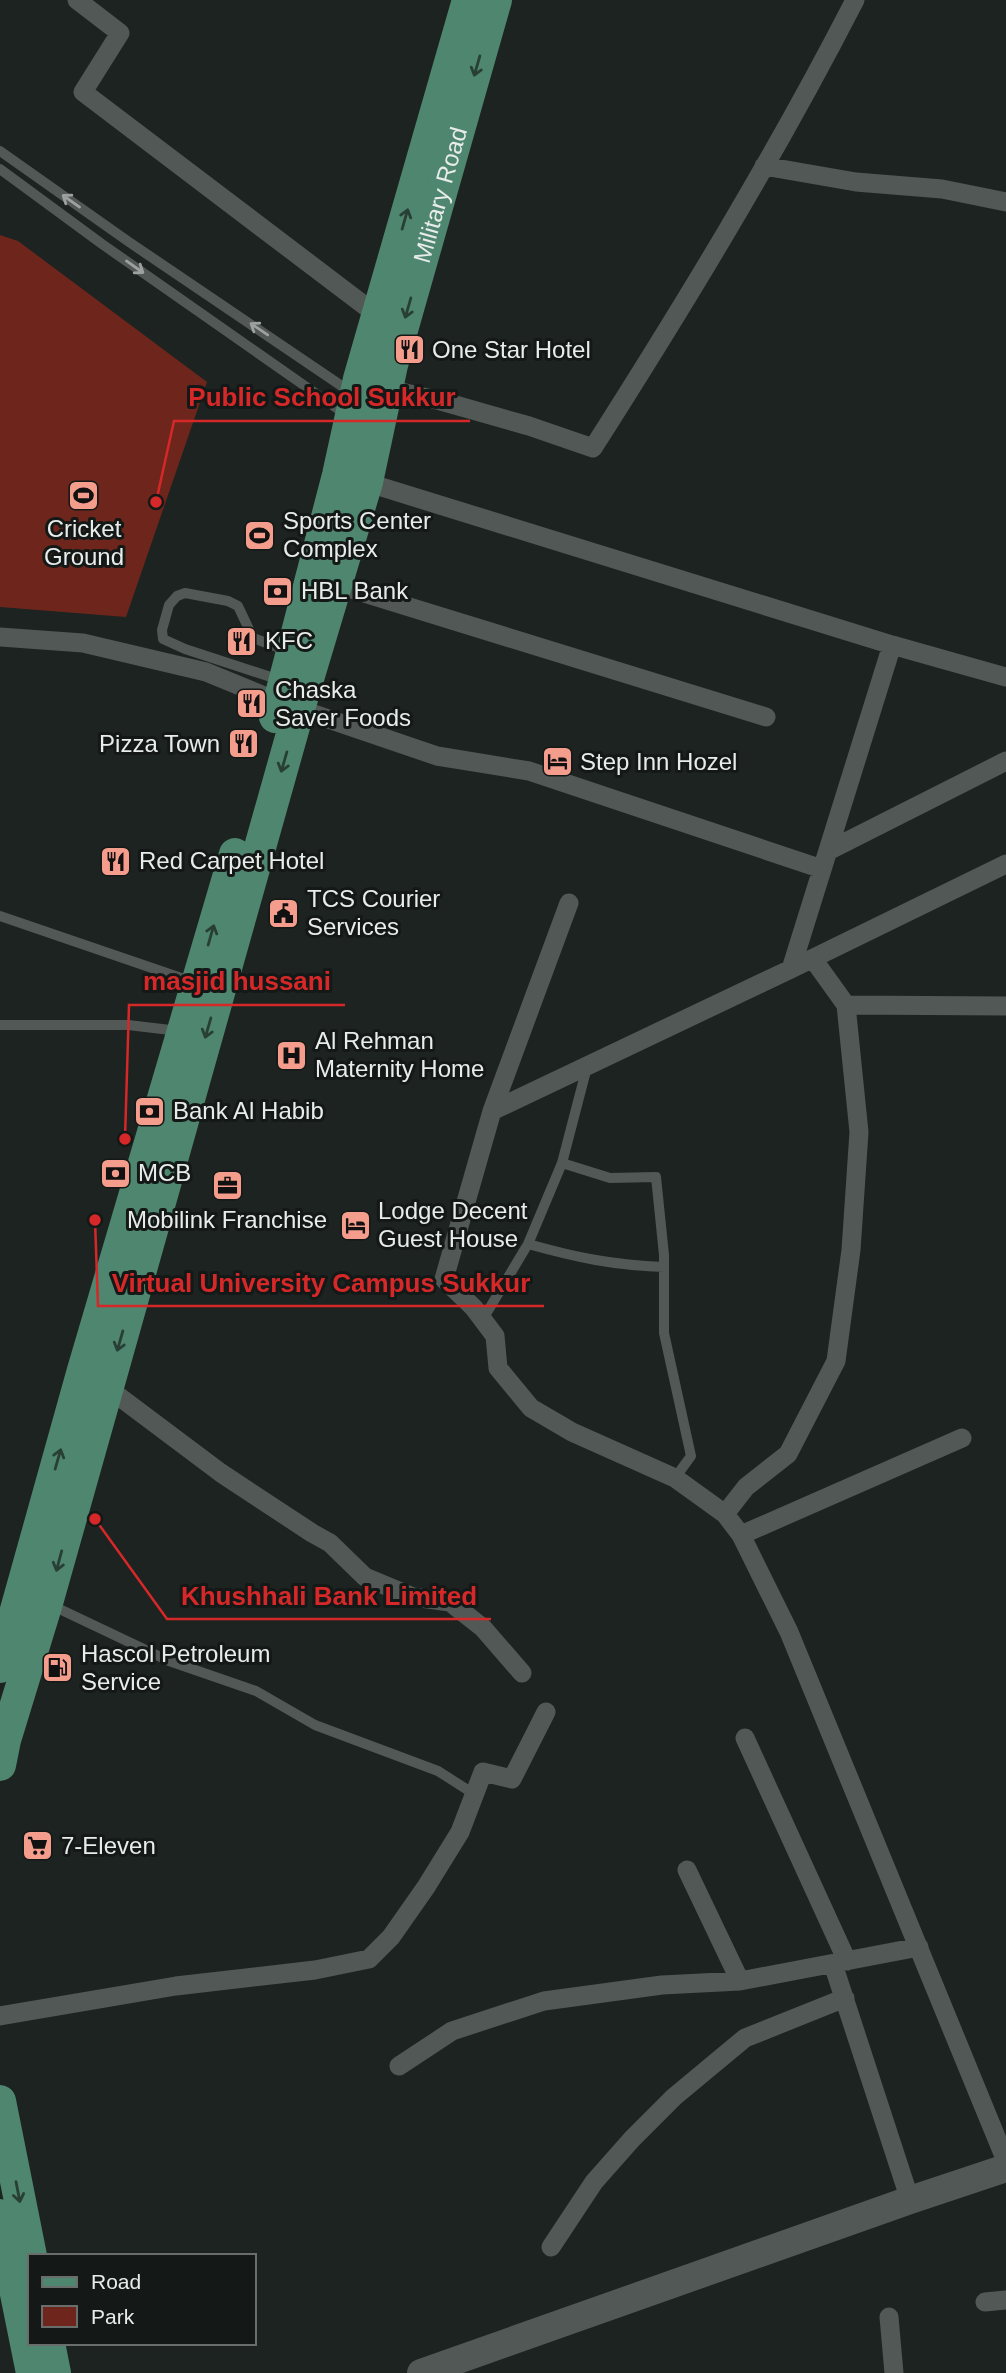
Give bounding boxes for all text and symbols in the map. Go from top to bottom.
one-way arrow [470,54,483,76]
street label: Military Road [408,124,472,266]
one-way arrow [62,193,81,208]
one-way arrow [399,209,412,231]
one-way arrow [125,260,144,274]
one-way arrow [401,297,414,319]
one-way arrow [249,322,269,336]
restaurant icon: One Star Hotel [392,333,426,367]
place label: One Star Hotel [432,336,591,363]
callout: Public School Sukkur [174,374,470,421]
text: Public School Sukkur [188,382,456,412]
sports icon: Cricket Ground [67,478,101,512]
place label: Sports Center Complex [283,507,431,562]
place label: Cricket Ground [44,515,124,570]
sports icon: Sports Center Complex [243,518,277,552]
bank icon: HBL Bank [261,574,295,608]
place label: HBL Bank [301,577,409,604]
restaurant icon: KFC [225,624,259,658]
place label: KFC [265,627,313,654]
place label: Chaska Saver Foods [275,676,411,731]
restaurant icon: Chaska Saver Foods [235,687,269,721]
restaurant icon: Pizza Town [226,727,260,761]
place label: Pizza Town [99,730,220,757]
hotel icon: Step Inn Hozel [540,745,574,779]
place label: Step Inn Hozel [580,748,737,775]
one-way arrow [276,751,289,773]
restaurant icon: Red Carpet Hotel [99,844,133,878]
place label: Red Carpet Hotel [139,847,324,874]
place label: TCS Courier Services [307,885,440,940]
public building icon: TCS Courier Services [267,896,301,930]
one-way arrow [206,924,219,946]
callout: masjid hussani [129,958,345,1005]
text: masjid hussani [143,966,331,996]
one-way arrow [201,1016,214,1039]
place label: Al Rehman Maternity Home [315,1027,484,1082]
hospital icon: Al Rehman Maternity Home [275,1038,309,1072]
bank icon: Bank Al Habib [133,1094,167,1128]
place label: Bank Al Habib [173,1097,324,1124]
bank icon: MCB [98,1156,132,1190]
place label: MCB [138,1159,191,1186]
office icon: Mobilink Franchise [210,1169,244,1203]
place label: Lodge Decent Guest House [378,1197,528,1252]
place label: Mobilink Franchise [127,1206,327,1233]
hotel icon: Lodge Decent Guest House [338,1208,372,1242]
callout: Virtual University Campus Sukkur [98,1259,544,1306]
text: Virtual University Campus Sukkur [112,1268,530,1298]
one-way arrow [112,1330,125,1352]
one-way arrow [52,1448,65,1471]
one-way arrow [52,1549,65,1571]
callout: Khushhali Bank Limited [167,1572,491,1619]
text: Khushhali Bank Limited [181,1581,477,1611]
place label: Hascol Petroleum Service [81,1640,270,1695]
fuel station icon: Hascol Petroleum Service [41,1651,75,1685]
supermarket icon: 7-Eleven [21,1829,55,1863]
place label: 7-Eleven [61,1832,156,1859]
one-way arrow [12,2180,26,2203]
legend [28,2254,256,2345]
text: Road [91,2270,141,2293]
text: Park [91,2305,135,2328]

